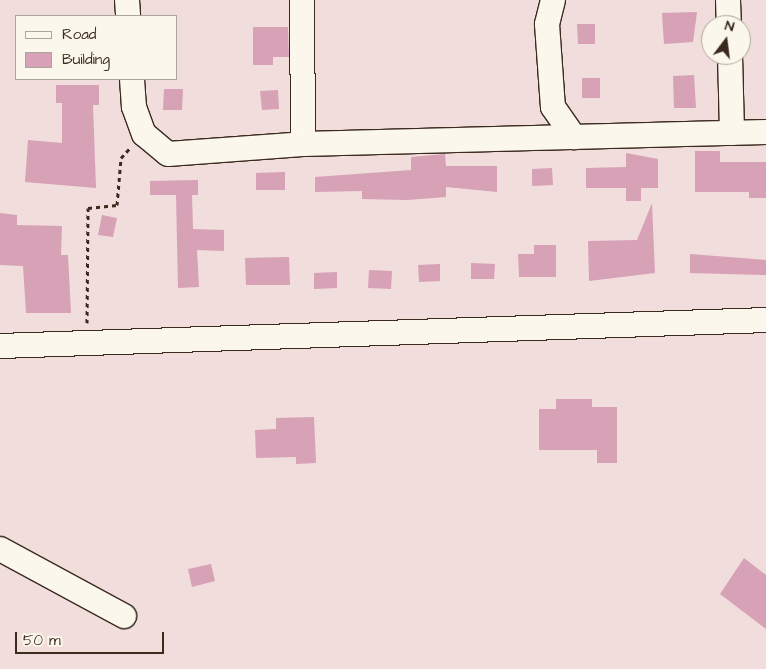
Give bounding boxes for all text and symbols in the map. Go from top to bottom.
legend [15,15,178,80]
north arrow [701,15,751,65]
text: N [723,16,736,37]
text: Road [62,24,96,45]
text: Building [62,49,110,70]
scale bar [18,622,166,654]
text: 50 m [23,630,61,651]

